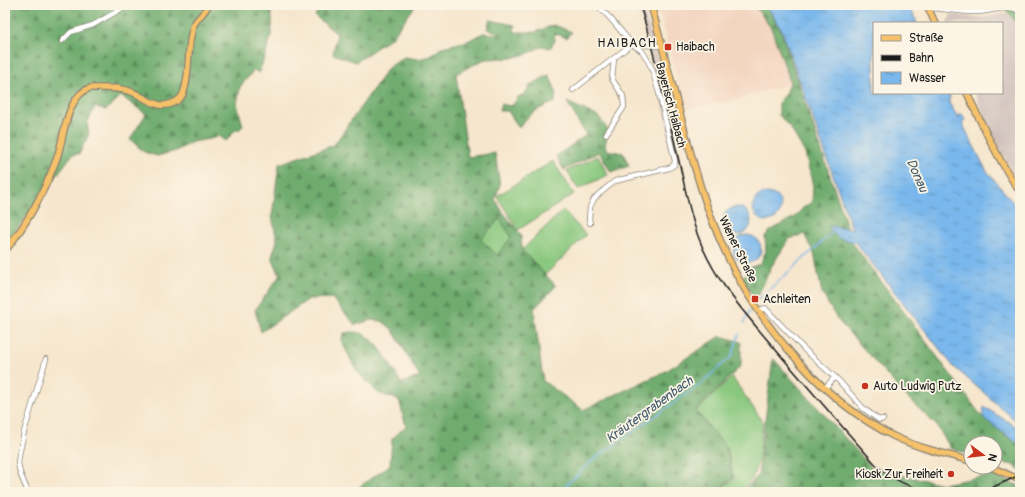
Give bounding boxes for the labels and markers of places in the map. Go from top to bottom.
place label: Haibach [676,40,715,55]
marker: Haibach [663,42,673,52]
place label: Achleiten [763,292,811,307]
marker: Achleiten [750,294,760,304]
place label: Auto Ludwig Putz [873,379,962,394]
marker: Auto Ludwig Putz [860,381,870,391]
place label: Kiosk Zur Freiheit [855,467,943,482]
marker: Kiosk Zur Freiheit [946,469,956,479]

